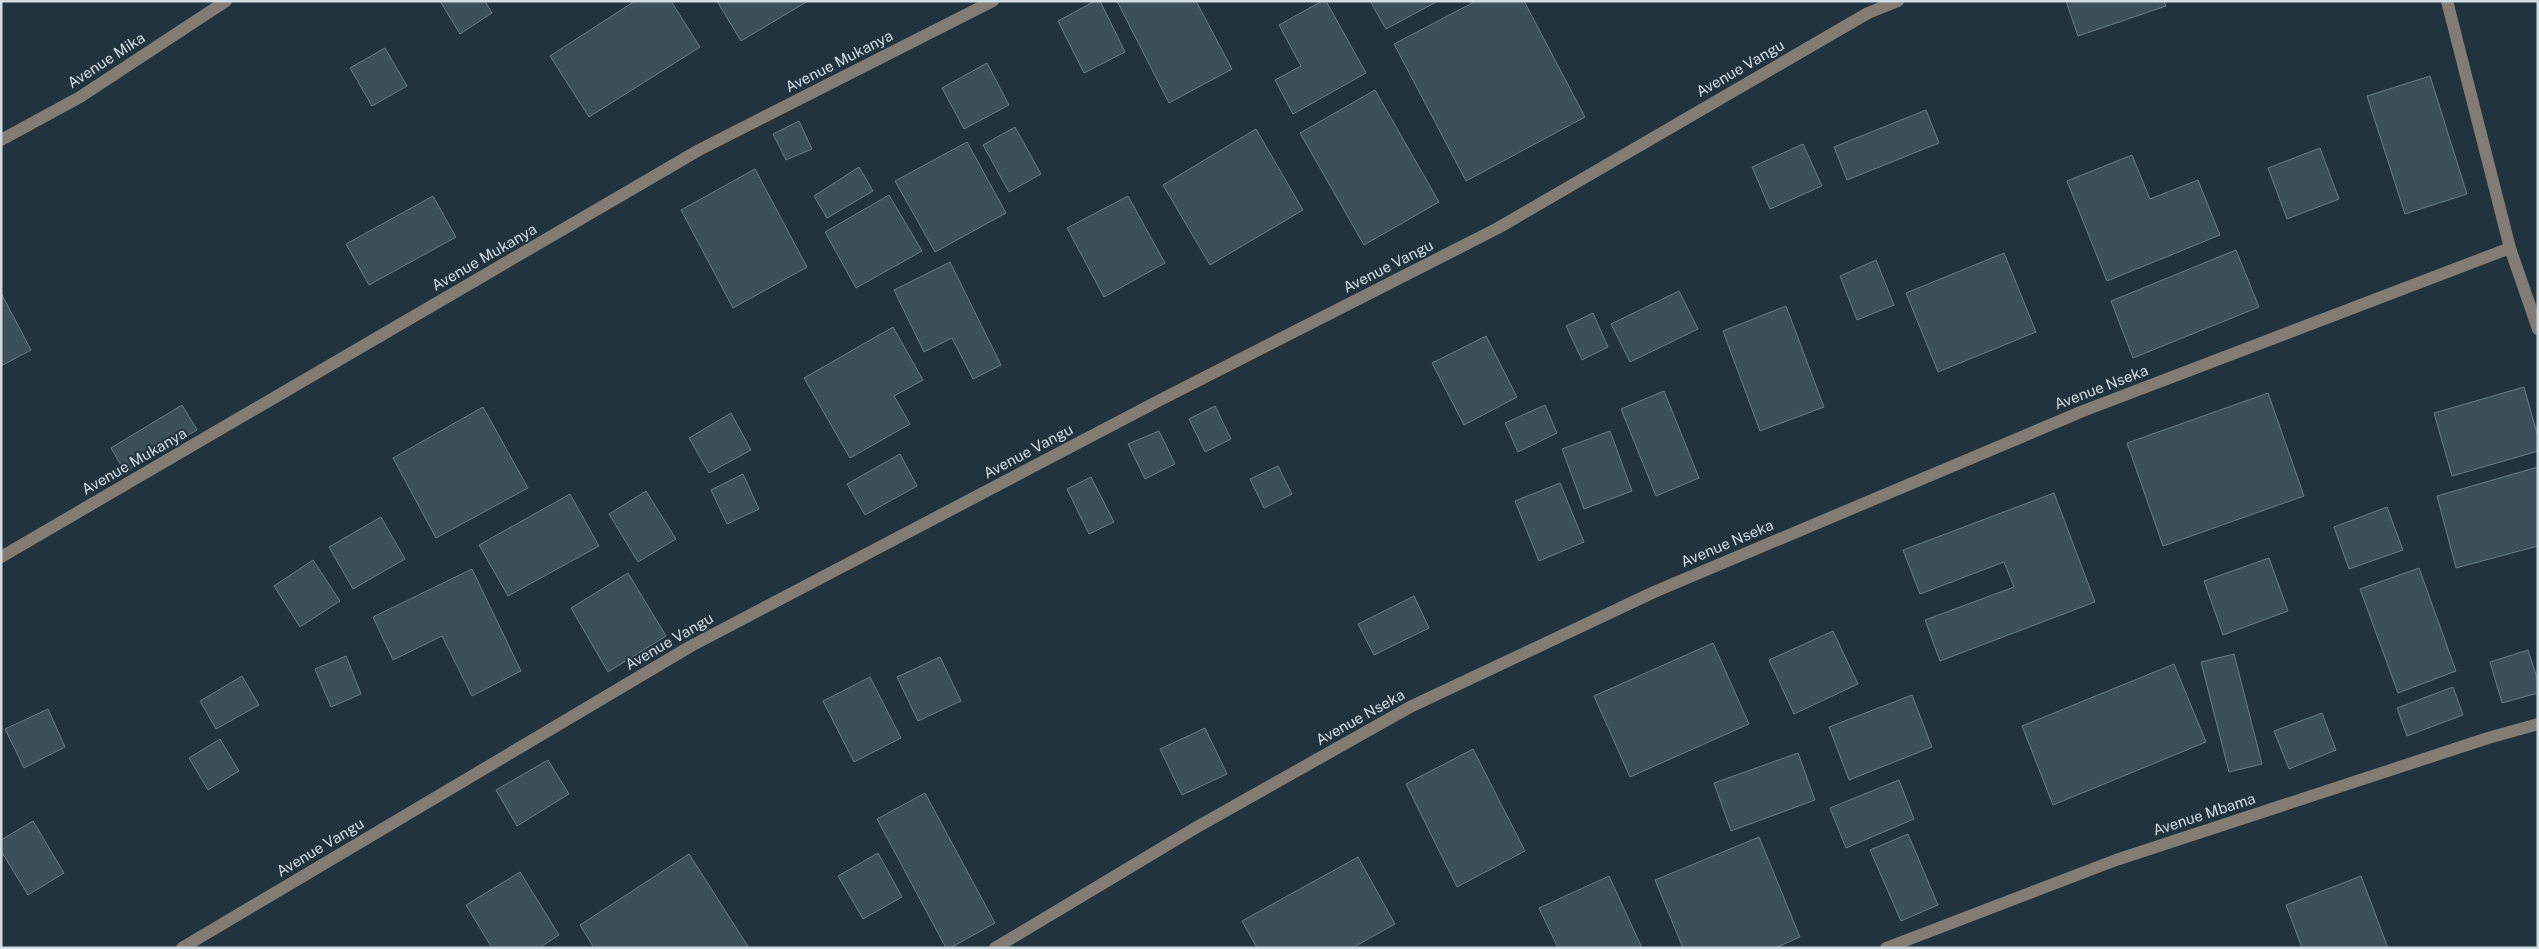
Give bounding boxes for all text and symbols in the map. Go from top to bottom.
street label: Avenue Mukanya [782,27,896,95]
street label: Avenue Mika [64,29,148,91]
street label: Avenue Vangu [1693,36,1787,100]
street label: Avenue Mukanya [429,220,539,294]
street label: Avenue Vangu [1340,236,1436,296]
street label: Avenue Nseka [2052,361,2150,413]
street label: Avenue Vangu [980,420,1076,482]
street label: Avenue Mukanya [79,424,189,498]
street label: Avenue Nseka [1678,516,1776,570]
street label: Avenue Vangu [622,609,716,673]
street label: Avenue Nseka [1313,686,1407,748]
street label: Avenue Mbama [2151,789,2257,839]
street label: Avenue Vangu [273,814,367,880]

